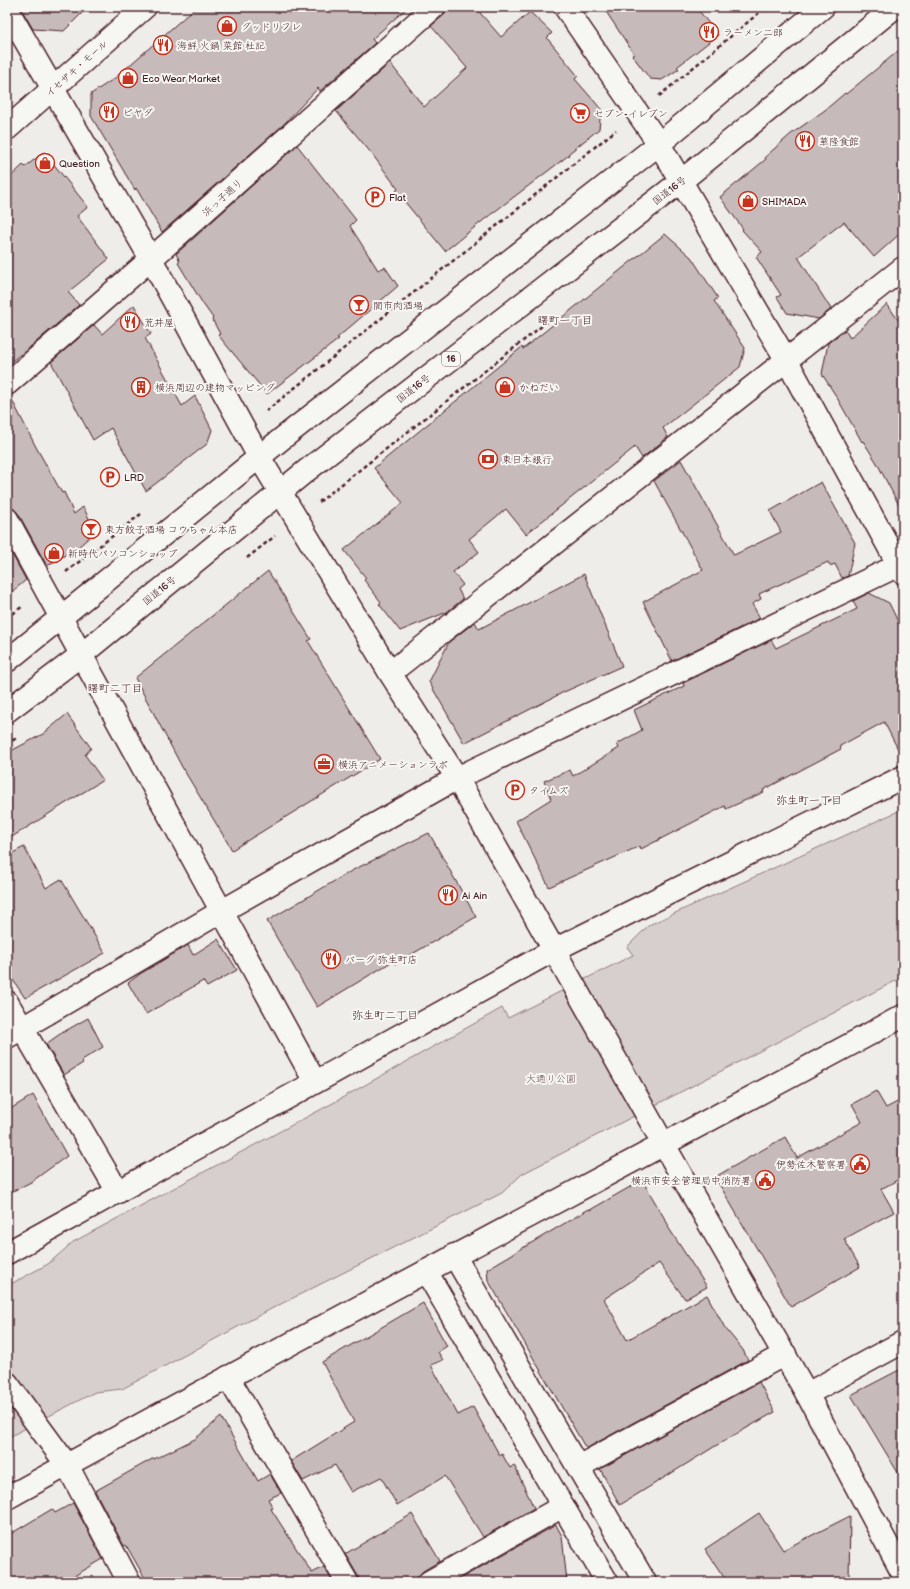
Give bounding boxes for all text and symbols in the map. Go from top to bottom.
shop icon: グッドリフレ [216,15,238,37]
place label: グッドリフレ [241,21,301,33]
restaurant icon: ラーメン二郎 [698,21,720,43]
place label: ラーメン二郎 [723,27,783,39]
restaurant icon: 海鮮 火鍋 菜館 杜記 [152,34,174,56]
street label: イセザキ・モール [43,38,110,100]
place label: 海鮮 火鍋 菜館 杜記 [177,40,265,52]
shop icon: Eco Wear Market [117,67,139,89]
place label: Eco Wear Market [142,73,220,85]
restaurant icon: ピヤダ [98,101,120,123]
supermarket icon: セブン-イレブン [569,102,591,124]
place label: ピヤダ [123,107,153,119]
place label: セブン-イレブン [594,108,668,120]
restaurant icon: 華隆食館 [794,130,816,152]
place label: 華隆食館 [819,136,859,148]
shop icon: Question [34,152,56,174]
place label: Question [59,158,100,170]
street label: 国道16号 [650,174,689,208]
street label: 浜っ子通り [200,177,245,219]
parking icon: Flat [364,186,386,208]
shop icon: SHIMADA [737,190,759,212]
place label: Flat [389,192,406,204]
place label: SHIMADA [762,196,807,208]
bar icon: 闇市肉酒場 [348,294,370,316]
place label: 闇市肉酒場 [373,300,423,312]
restaurant icon: 荒井屋 [119,311,141,333]
district label: 曙町一丁目 [538,314,593,327]
place label: 荒井屋 [144,317,174,329]
road number: 16 [442,352,460,366]
street label: 国道16号 [394,372,433,406]
building icon: 横浜周辺の建物マッピング [130,376,152,398]
shop icon: かねだい [494,376,516,398]
place label: 横浜周辺の建物マッピング [155,382,275,394]
place label: かねだい [519,382,559,394]
bank icon: 東日本銀行 [477,448,499,470]
place label: 東日本銀行 [502,454,552,466]
parking icon: LRD [99,466,121,488]
place label: LRD [124,472,144,484]
bar icon: 東方餃子酒場 コウちゃん本店 [80,518,102,540]
place label: 東方餃子酒場 コウちゃん本店 [105,524,238,536]
shop icon: 新時代パソコンショップ [43,542,65,564]
place label: 新時代パソコンショップ [68,548,178,560]
street label: 国道16号 [140,574,179,608]
district label: 曙町二丁目 [88,682,143,695]
office icon: 横浜アニメーションラボ [313,753,335,775]
place label: 横浜アニメーションラボ [338,759,448,771]
parking icon: タイムズ [504,779,526,801]
place label: タイムズ [529,785,568,797]
district label: 弥生町一丁目 [776,794,842,807]
restaurant icon: Ai Ain [437,884,459,906]
place label: Ai Ain [462,890,488,902]
restaurant icon: バーグ 弥生町店 [320,948,342,970]
place label: バーグ 弥生町店 [345,954,418,966]
district label: 弥生町二丁目 [352,1009,418,1022]
park label: 大通り公園 [526,1073,576,1085]
public building icon: 伊勢佐木警察署 [849,1153,871,1175]
place label: 伊勢佐木警察署 [776,1159,846,1171]
public building icon: 横浜市安全管理局中消防署 [754,1169,776,1191]
place label: 横浜市安全管理局中消防署 [631,1175,751,1187]

